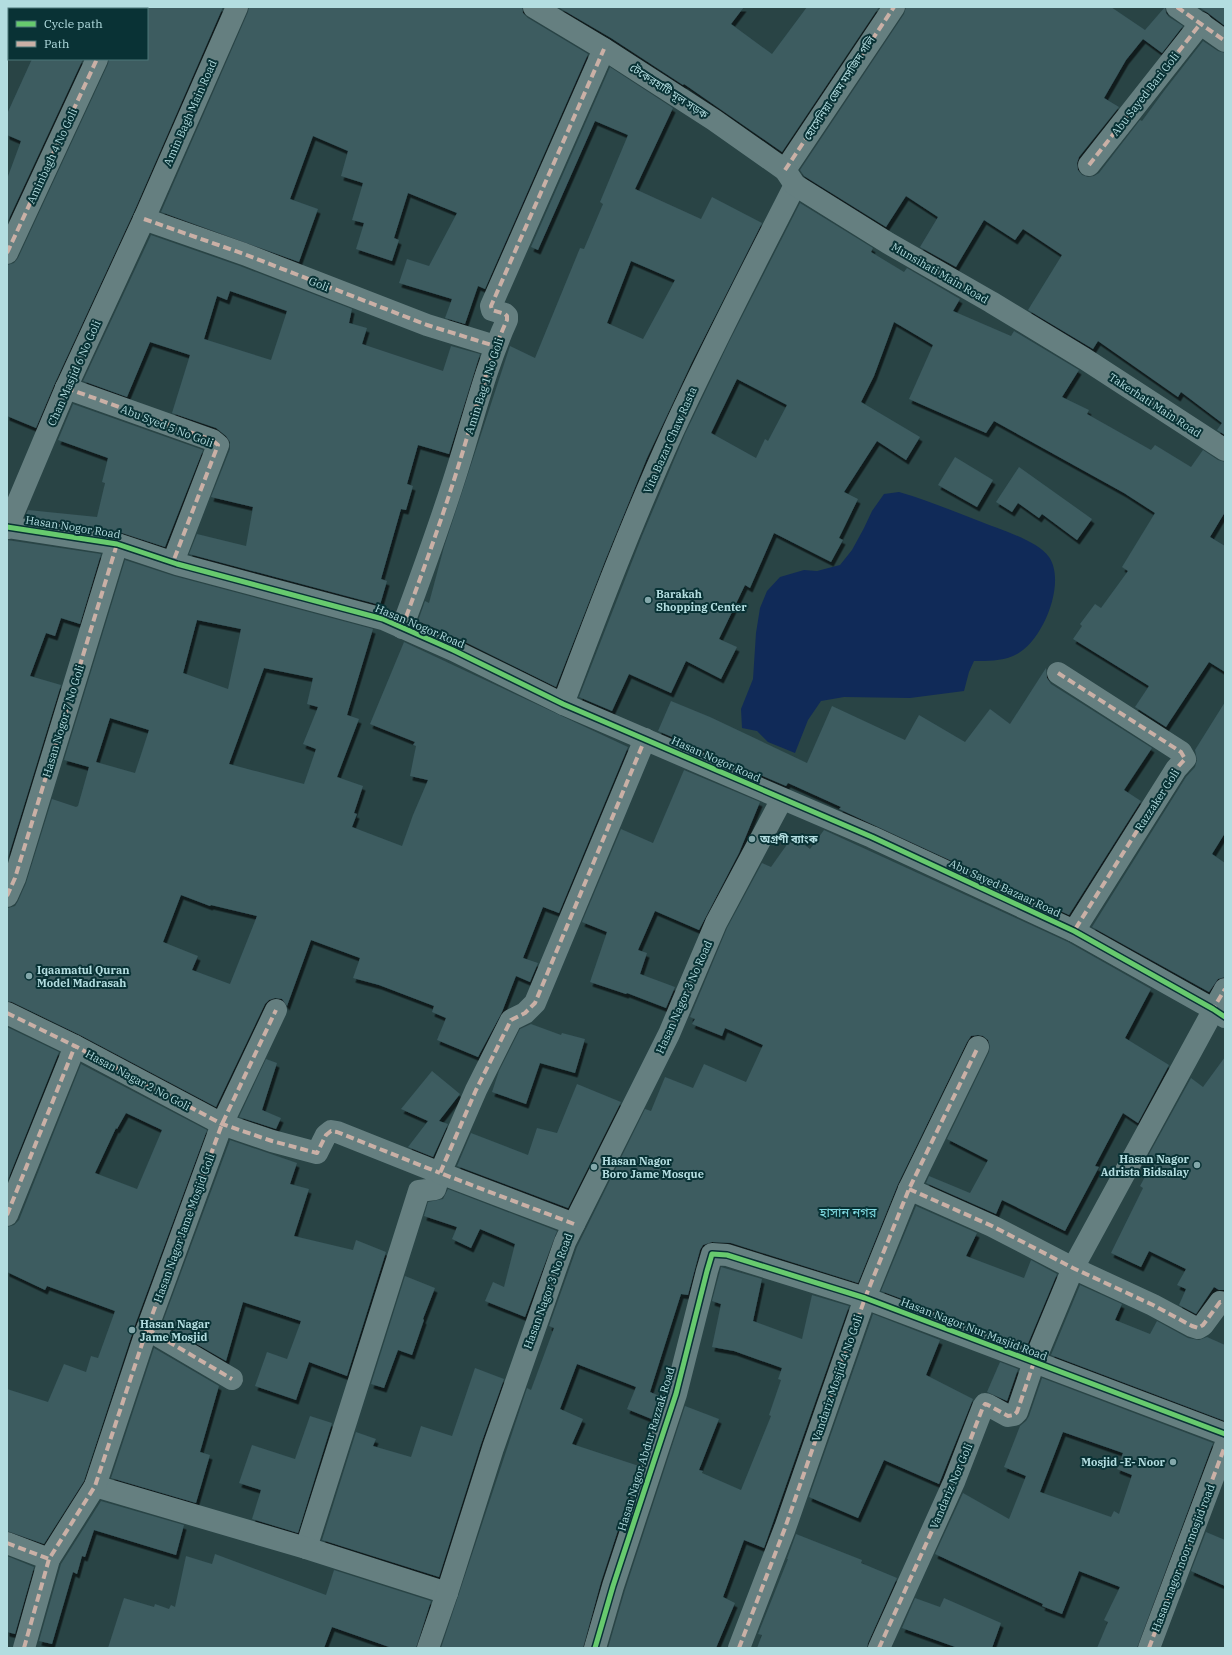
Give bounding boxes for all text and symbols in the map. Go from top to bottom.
legend [8,8,148,60]
text: Cycle path [44,16,103,31]
street label: হোসেনিয়া জেম মসজিদ গলি [800,33,878,143]
text: Path [44,36,70,51]
street label: Abu Sayed Bari Goli [1108,49,1182,139]
street label: Amin Bagh Main Road [160,57,220,168]
street label: টেকেরহাটি মূল সড়ক [627,60,711,122]
street label: Aminbagh 4 No Goli [24,105,81,206]
street label: Munsihati Main Road [889,239,991,307]
street label: Goli [307,274,332,295]
street label: Chan Masjid 6 No Goli [44,318,104,428]
street label: Amin Bag 1 No Goli [462,336,506,436]
street label: Takerhati Main Road [1106,370,1204,440]
street label: Vita Bazar Chaw Rasta [640,385,700,495]
street label: Abu Syed 5 No Goli [119,402,216,450]
street label: Hasan Nogor Road [24,513,122,541]
place label: Barakah Shopping Center [656,587,747,614]
marker: Barakah Shopping Center [643,595,653,605]
street label: Hasan Nogor Road [373,601,467,651]
street label: Hasan Nogor 7 No Goli [39,662,87,779]
street label: Hasan Nogor Road [669,733,763,785]
street label: Razzaker Goli [1132,766,1183,834]
place label: অগ্রণী ব্যাংক [759,832,819,846]
marker: অগ্রণী ব্যাংক [747,834,757,844]
street label: Abu Sayed Bazaar Road [947,856,1063,920]
street label: Hasan Nagor 3 No Road [653,938,715,1056]
place label: Iqaamatul Quran Model Madrasah [37,963,129,990]
marker: Iqaamatul Quran Model Madrasah [24,971,34,981]
street label: Hasan Nagar 2 No Goli [83,1046,193,1114]
street label: Hasan Nagor Jame Mosjid Goli [150,1151,218,1304]
place label: Hasan Nagor Adrista Bidsalay [1101,1152,1190,1179]
place label: Hasan Nagor Boro Jame Mosque [602,1154,704,1181]
marker: Hasan Nagor Adrista Bidsalay [1192,1160,1202,1170]
marker: Hasan Nagor Boro Jame Mosque [589,1162,599,1172]
district label: হাসান নগর [819,1204,877,1221]
street label: Hasan Nagor 3 No Road [521,1231,576,1351]
street label: Hasan Nagor Nur Masjid Road [899,1295,1049,1364]
street label: Vandariz Mosjid 4 No Goli [809,1312,865,1443]
place label: Hasan Nagar Jame Mosjid [140,1317,210,1344]
marker: Hasan Nagar Jame Mosjid [127,1325,137,1335]
street label: Hasan Nagor Abdur Razzak Road [614,1365,678,1533]
street label: Vandariz Nor Goli [927,1441,976,1531]
place label: Mosjid -E- Noor [1081,1455,1166,1469]
marker: Mosjid -E- Noor [1168,1457,1178,1467]
street label: Hasan nagor noor mosjid road [1148,1482,1218,1634]

